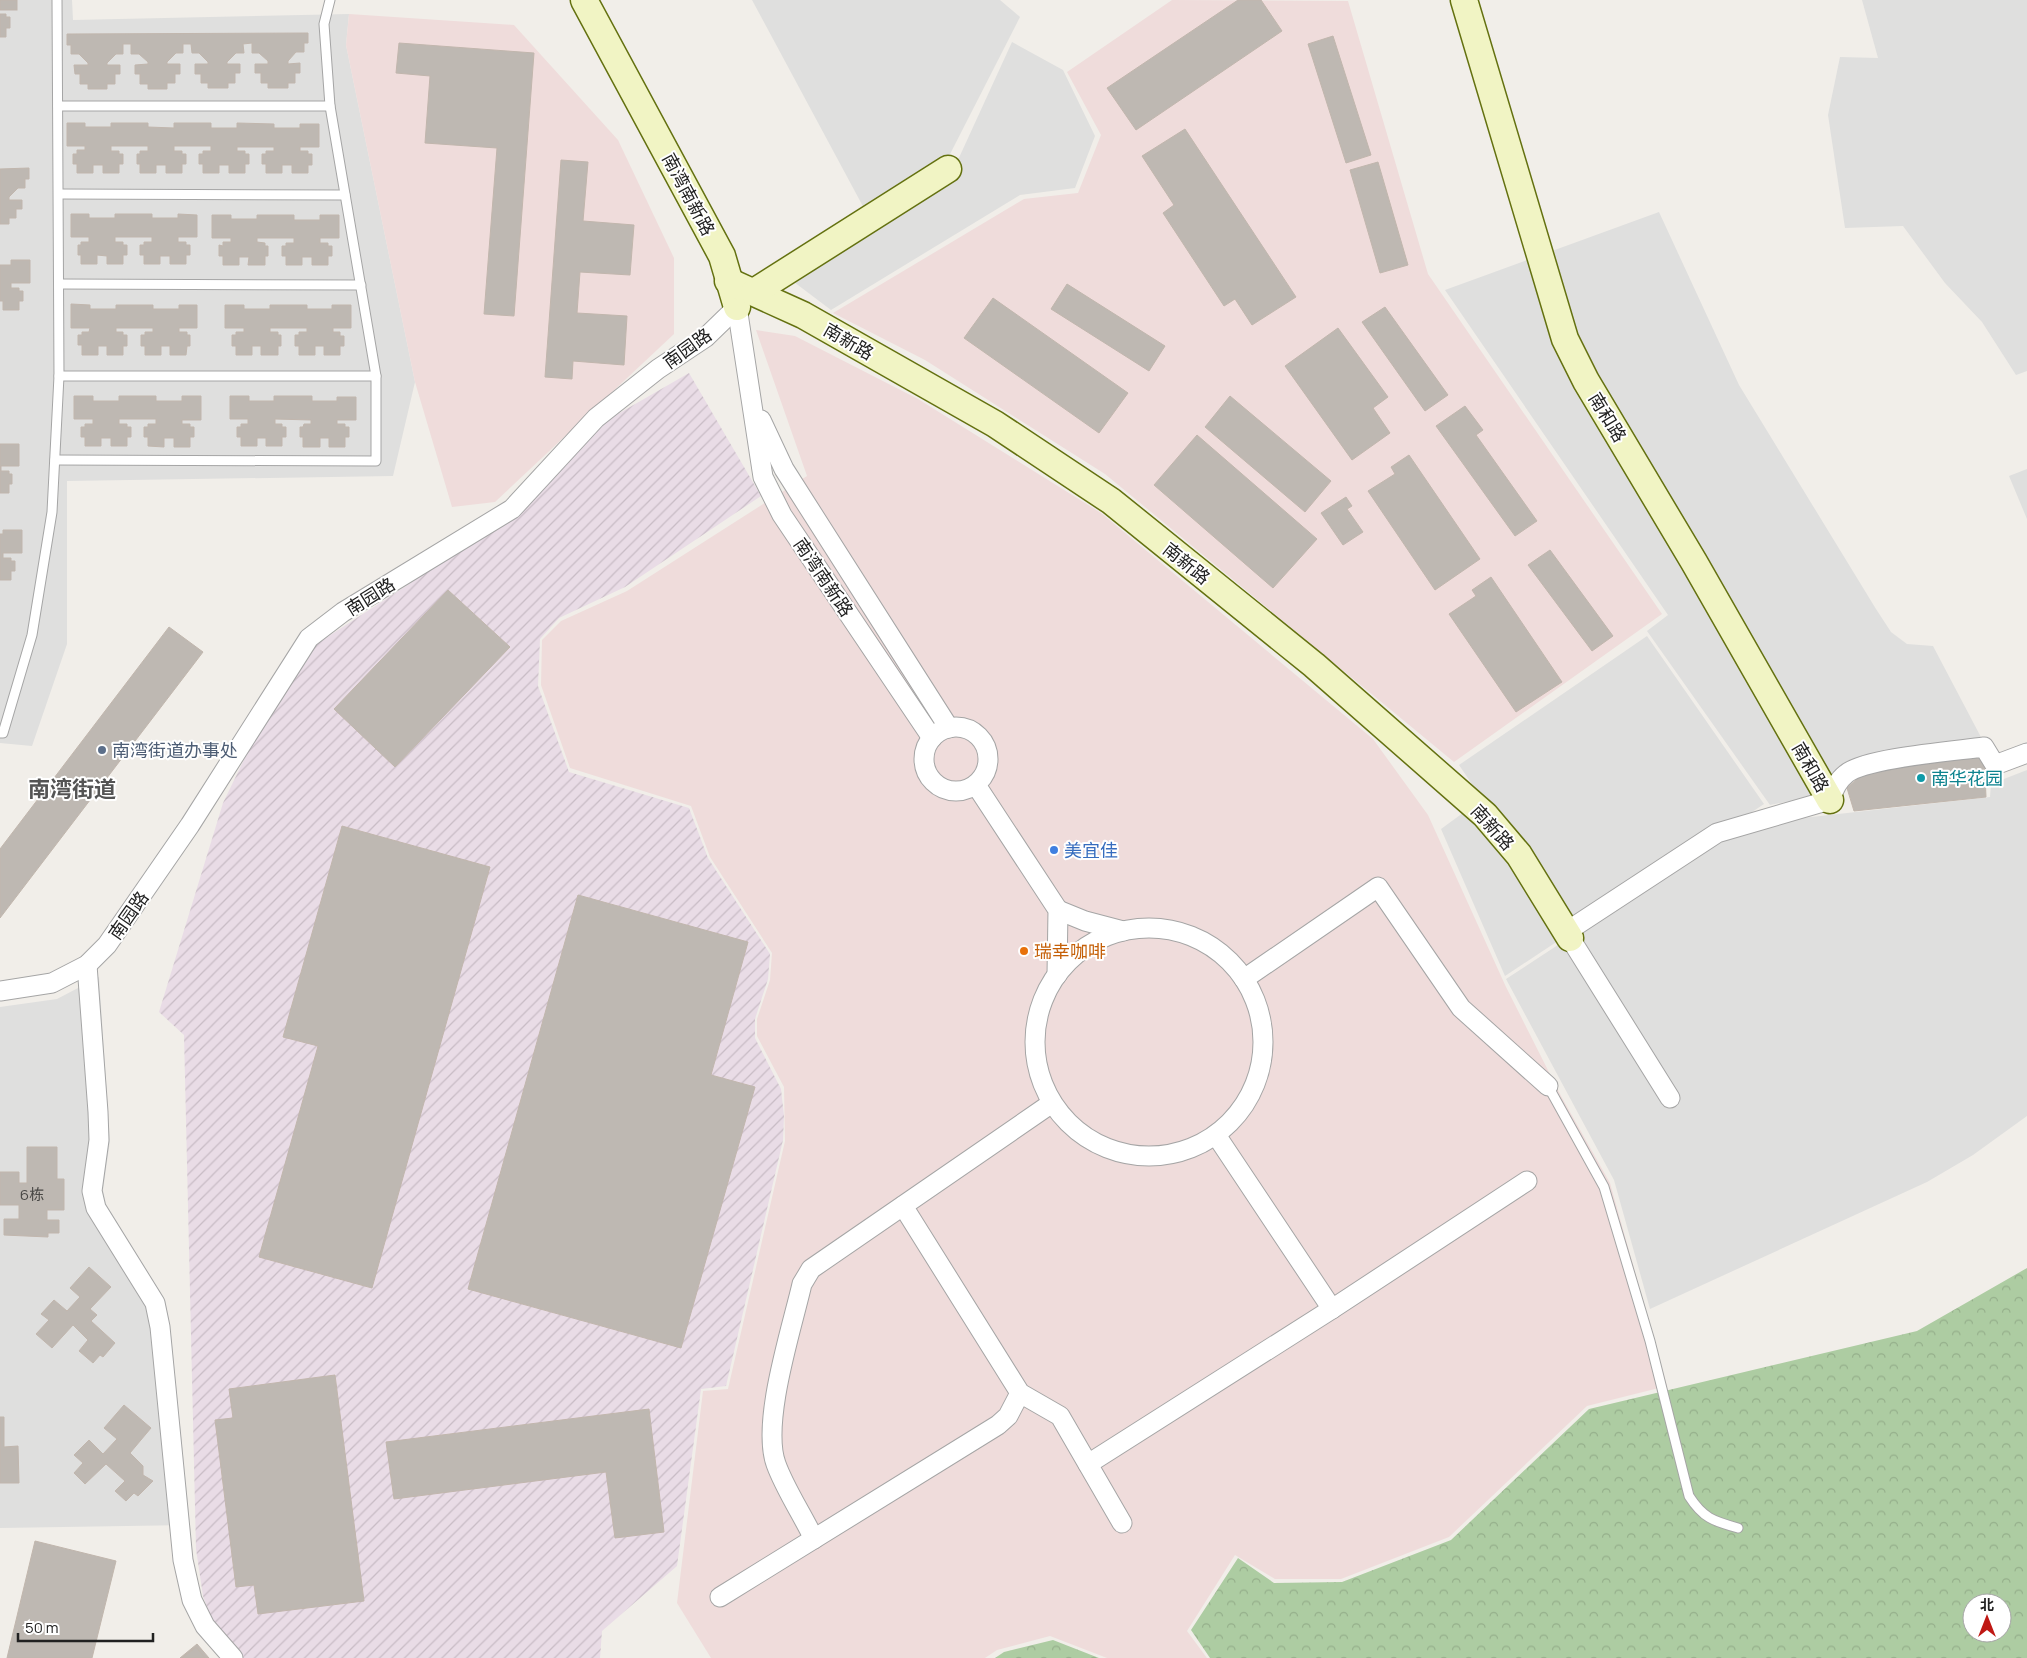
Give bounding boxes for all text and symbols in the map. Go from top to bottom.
street label: 南湾南新路 [657,149,721,239]
street label: 南新路 [820,317,878,365]
street label: 南园路 [658,322,716,374]
street label: 南和路 [1584,388,1632,446]
street label: 南湾南新路 [789,533,859,621]
street label: 南新路 [1158,537,1216,589]
street label: 南园路 [341,572,399,620]
place label: 南湾街道办事处 [112,738,238,762]
street label: 南和路 [1787,738,1835,796]
marker: 南湾街道办事处 [96,744,108,756]
place label: 南华花园 [1931,766,2003,790]
marker: 南华花园 [1915,772,1927,784]
district label: 南湾街道 [28,774,116,804]
street label: 南新路 [1466,799,1520,855]
place label: 美宜佳 [1064,838,1118,862]
marker: 美宜佳 [1048,844,1060,856]
street label: 南园路 [103,886,153,944]
place label: 瑞幸咖啡 [1034,939,1106,963]
marker: 瑞幸咖啡 [1018,945,1030,957]
house number: 6栋 [20,1184,44,1205]
north arrow [1962,1593,2012,1643]
text: 北 [1980,1595,1994,1614]
scale bar [18,1610,152,1642]
text: 50 m [25,1617,59,1638]

